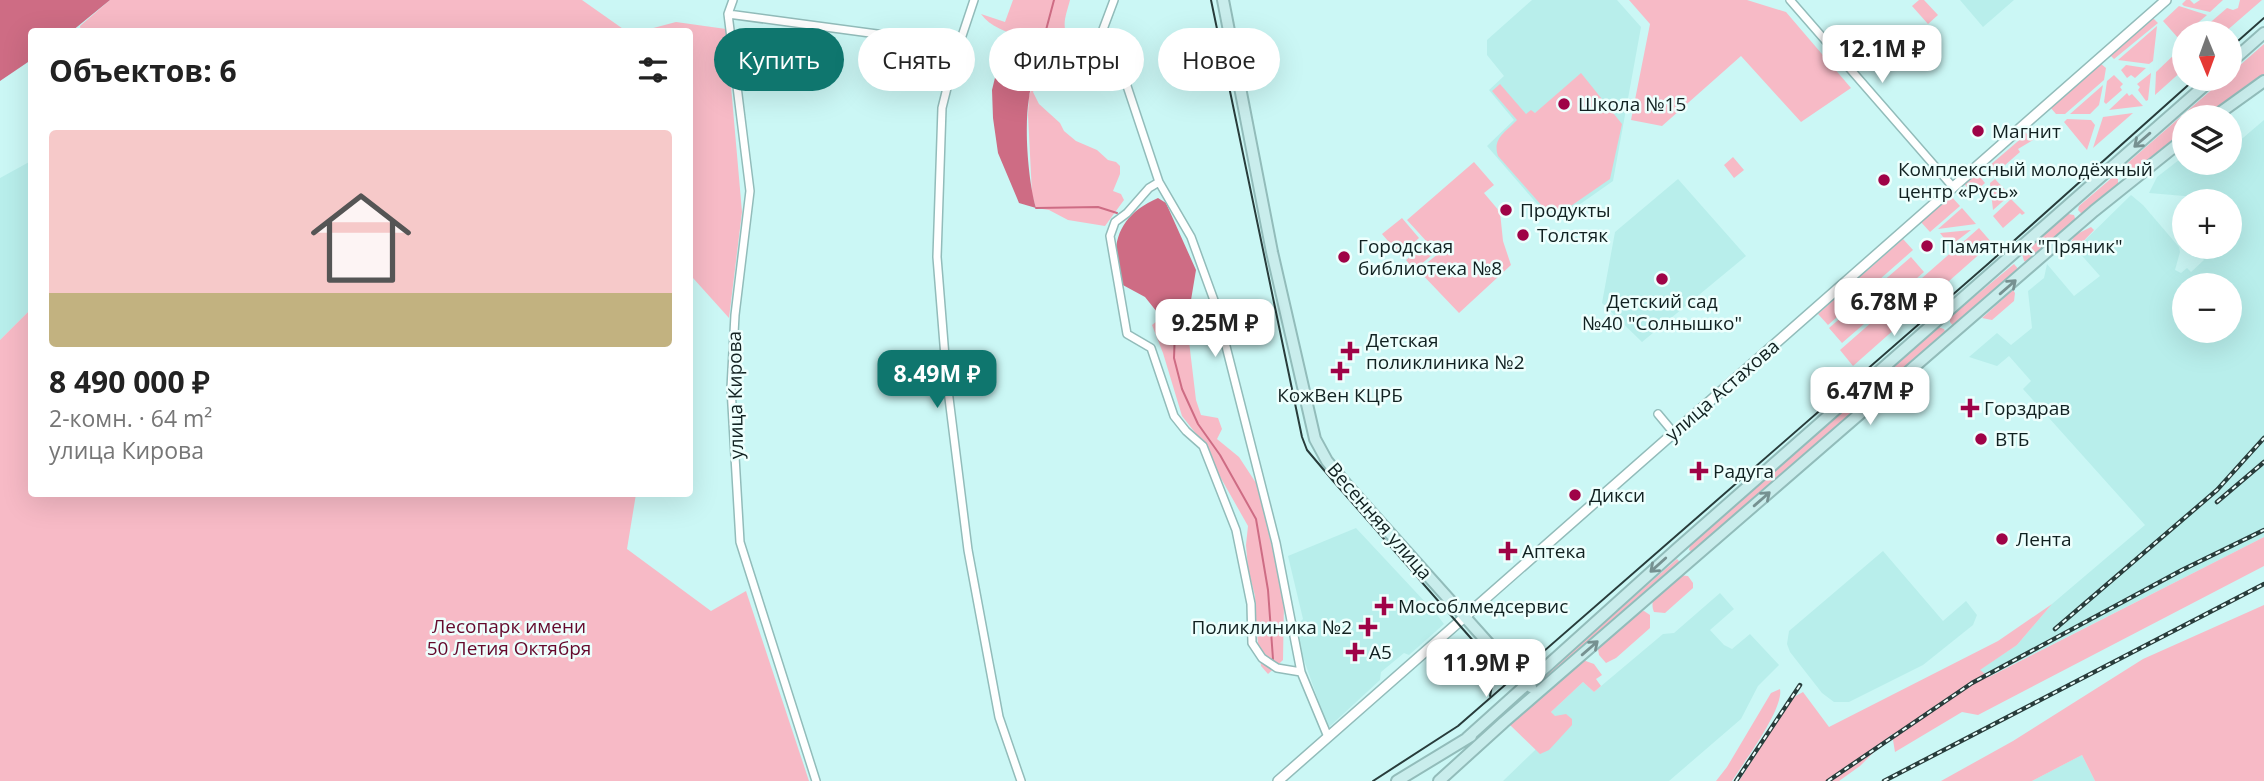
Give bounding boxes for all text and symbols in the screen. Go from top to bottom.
north arrow [2172,21,2242,91]
map controls [2172,21,2242,343]
pin: 12.1M ₽ [1817,25,1947,85]
chip: Купить [714,28,844,91]
chip: Снять [858,28,975,91]
chip: Фильтры [989,28,1144,91]
chip: Новое [1158,28,1280,91]
text: 12.1M ₽ [1838,32,1926,64]
text: Объектов: 6 [49,50,237,91]
icon: filters [634,51,672,89]
place label: Школа №15 [1578,91,1686,117]
marker: Школа №15 [1556,96,1572,112]
button: layers [2172,105,2242,175]
place label: Магнит [1992,118,2061,144]
marker: Магнит [1970,123,1986,139]
one-way arrow [2133,132,2151,148]
place label: Комплексный молодёжный центр «Русь» [1898,156,2153,204]
marker: Комплексный молодёжный центр «Русь» [1876,172,1892,188]
icon: home [298,175,424,301]
button: + [2172,189,2242,259]
place label: Продукты [1520,197,1611,223]
marker: Продукты [1498,202,1514,218]
place label: Толстяк [1537,222,1608,248]
marker: Толстяк [1515,227,1531,243]
place label: Городская библиотека №8 [1358,233,1502,281]
place label: Памятник "Пряник" [1941,233,2123,259]
marker: Памятник "Пряник" [1919,238,1935,254]
marker: Городская библиотека №8 [1336,249,1352,265]
marker: Детский сад №40 "Солнышко" [1654,271,1670,287]
button: − [2172,273,2242,343]
pin: 6.78M ₽ [1829,278,1959,338]
one-way arrow [1999,279,2017,295]
text: 6.78M ₽ [1850,285,1938,317]
place label: Детский сад №40 "Солнышко" [1582,288,1742,336]
pin: 9.25M ₽ [1150,300,1280,359]
text: 9.25M ₽ [1171,306,1259,338]
place label: Детская поликлиника №2 [1366,327,1525,375]
street label: улица Кирова [721,331,749,459]
street label: улица Астахова [1659,333,1785,447]
marker: Детская поликлиника №2 [1340,341,1360,361]
pin: 8.49M ₽ [872,350,1002,410]
text: 8.49M ₽ [893,357,981,389]
text: 8 490 000 ₽ [49,361,210,402]
marker: КожВен КЦРБ [1330,361,1350,381]
pin: 6.47M ₽ [1805,368,1935,427]
text: 6.47M ₽ [1826,374,1914,406]
place label: КожВен КЦРБ [1277,382,1403,408]
place label: Горздрав [1984,395,2070,421]
marker: Горздрав [1962,400,1978,416]
text: 2-комн. · 64 m² [49,402,212,434]
place label: ВТБ [1995,426,2029,452]
marker: ВТБ [1973,431,1989,447]
text: улица Кирова [49,434,204,466]
street label: Весенняя улица [1322,457,1438,585]
place label: Радуга [1713,458,1774,484]
marker: Радуга [1691,463,1707,479]
place label: Дикси [1589,482,1645,508]
marker: Дикси [1567,487,1583,503]
one-way arrow [1753,491,1771,507]
place label: Лента [2016,526,2072,552]
marker: Лента [1994,531,2010,547]
place label: Аптека [1522,538,1586,564]
marker: Аптека [1500,543,1516,559]
one-way arrow [1649,557,1667,573]
place label: Мособлмедсервис [1398,593,1568,619]
marker: Мособлмедсервис [1376,598,1392,614]
park label: Лесопарк имени 50 Летия Октября [427,613,591,661]
place label: Поликлиника №2 [1191,614,1352,640]
marker: Поликлиника №2 [1358,617,1378,637]
place label: А5 [1369,639,1392,665]
pin: 11.9M ₽ [1421,640,1551,699]
one-way arrow [1581,640,1599,656]
marker: А5 [1347,644,1363,660]
text: 11.9M ₽ [1442,646,1530,678]

